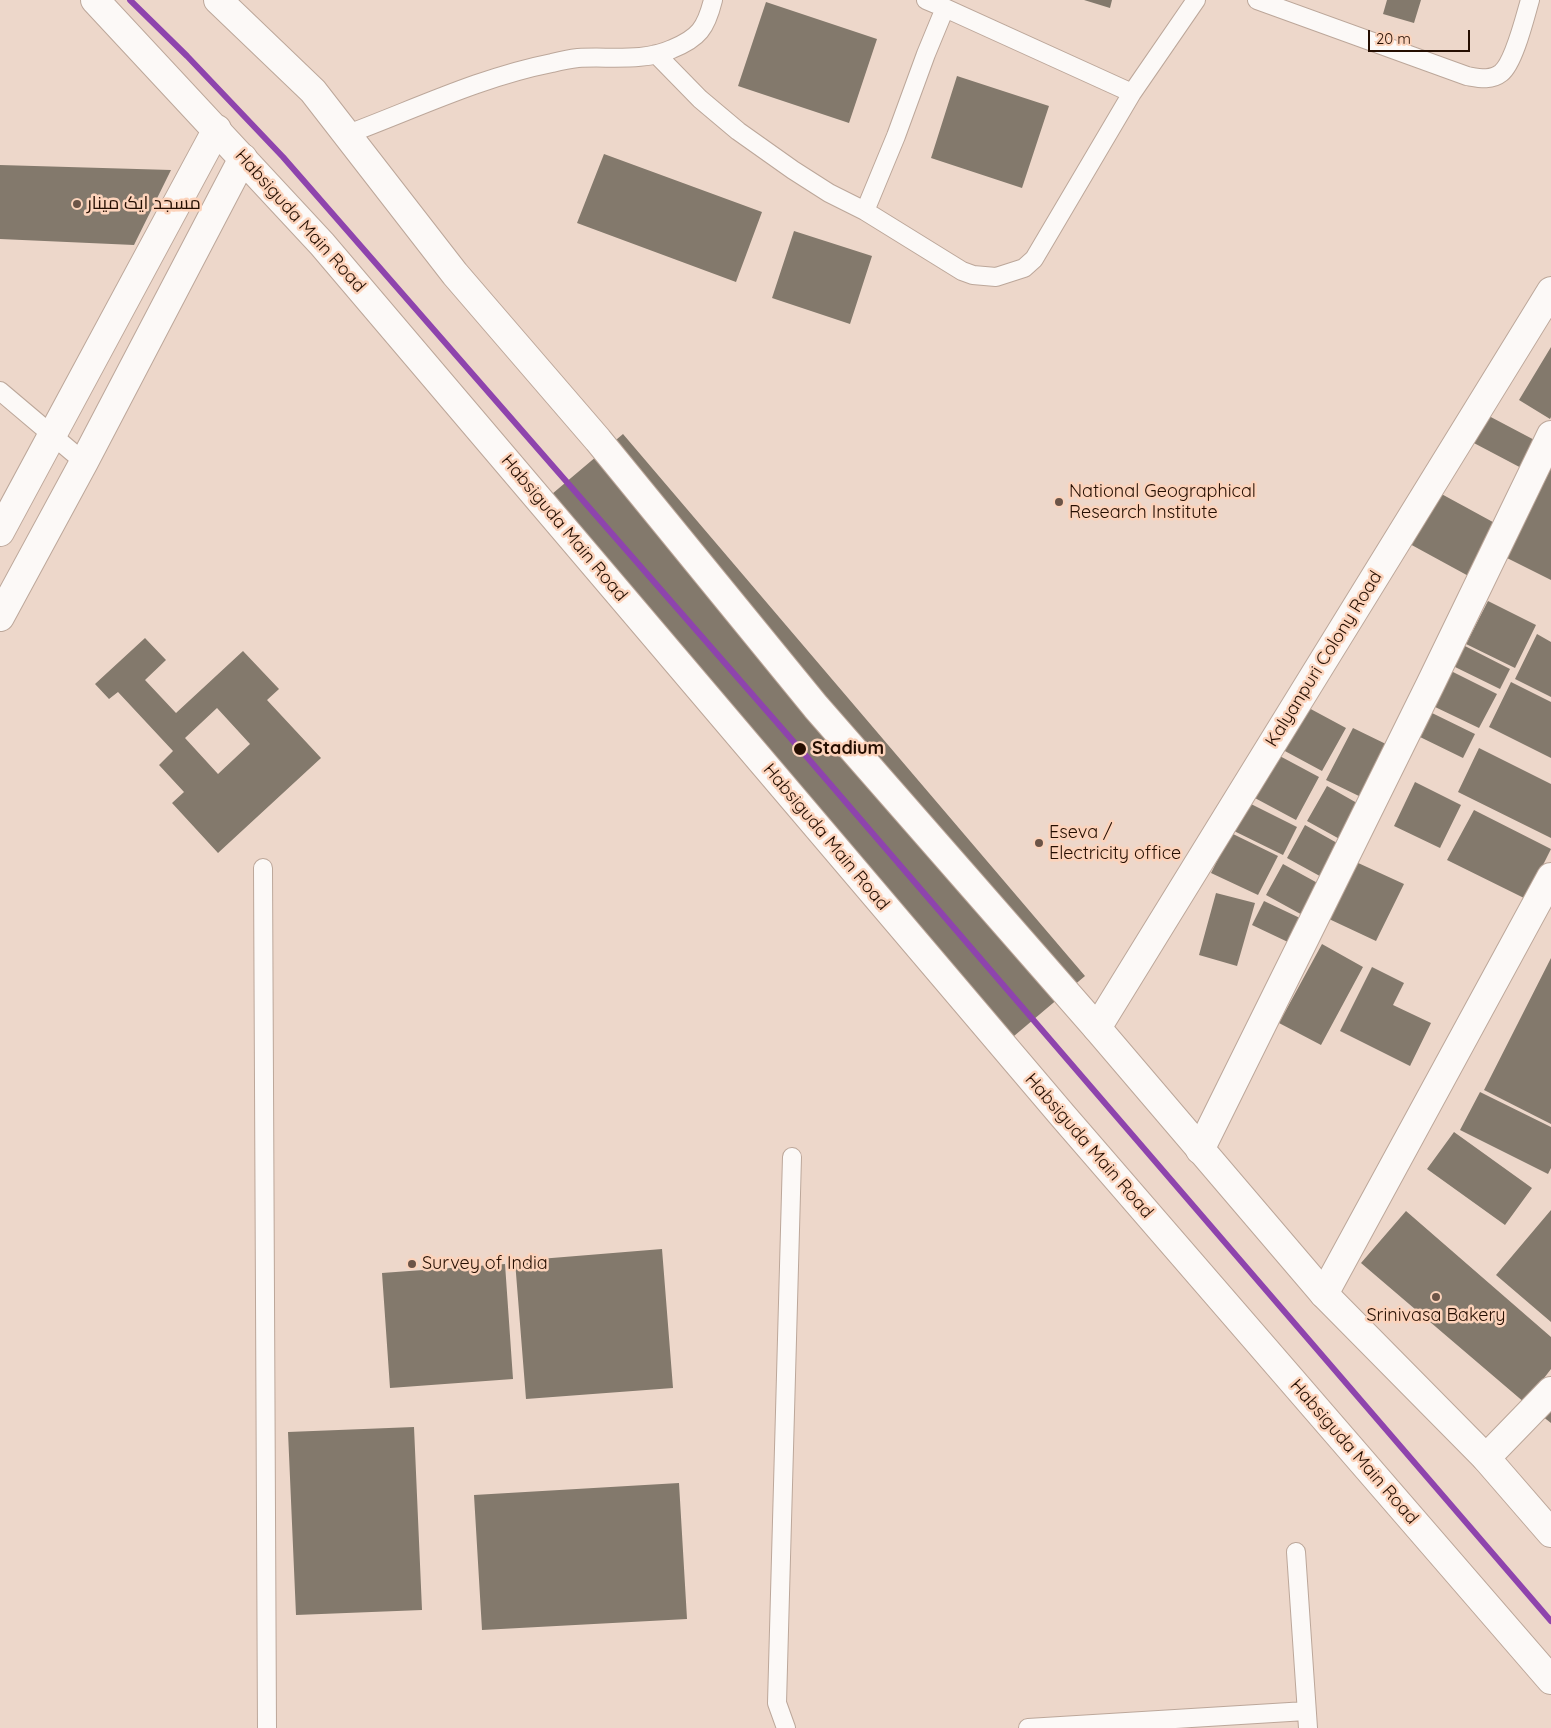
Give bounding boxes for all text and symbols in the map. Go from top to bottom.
scale bar [1371,20,1474,52]
text: 20 m [1376,29,1411,48]
street label: Habsiguda Main Road [230,145,370,297]
place label: مسجد ایک مینار [87,193,201,215]
marker: مسجد ایک مینار [71,198,83,210]
street label: Habsiguda Main Road [496,450,632,606]
place label: National Geographical Research Institute [1069,481,1256,524]
marker: National Geographical Research Institute [1053,496,1065,508]
street label: Kalyanpuri Colony Road [1261,567,1387,751]
place label: Stadium [812,738,884,760]
marker: Stadium [792,741,808,757]
street label: Habsiguda Main Road [758,759,894,915]
place label: Eseva / Electricity office [1049,822,1181,864]
marker: Eseva / Electricity office [1033,837,1045,849]
street label: Habsiguda Main Road [1020,1069,1158,1223]
place label: Survey of India [422,1253,548,1275]
marker: Survey of India [406,1258,418,1270]
marker: Srinivasa Bakery [1430,1291,1442,1303]
place label: Srinivasa Bakery [1366,1305,1506,1327]
street label: Habsiguda Main Road [1285,1375,1423,1529]

